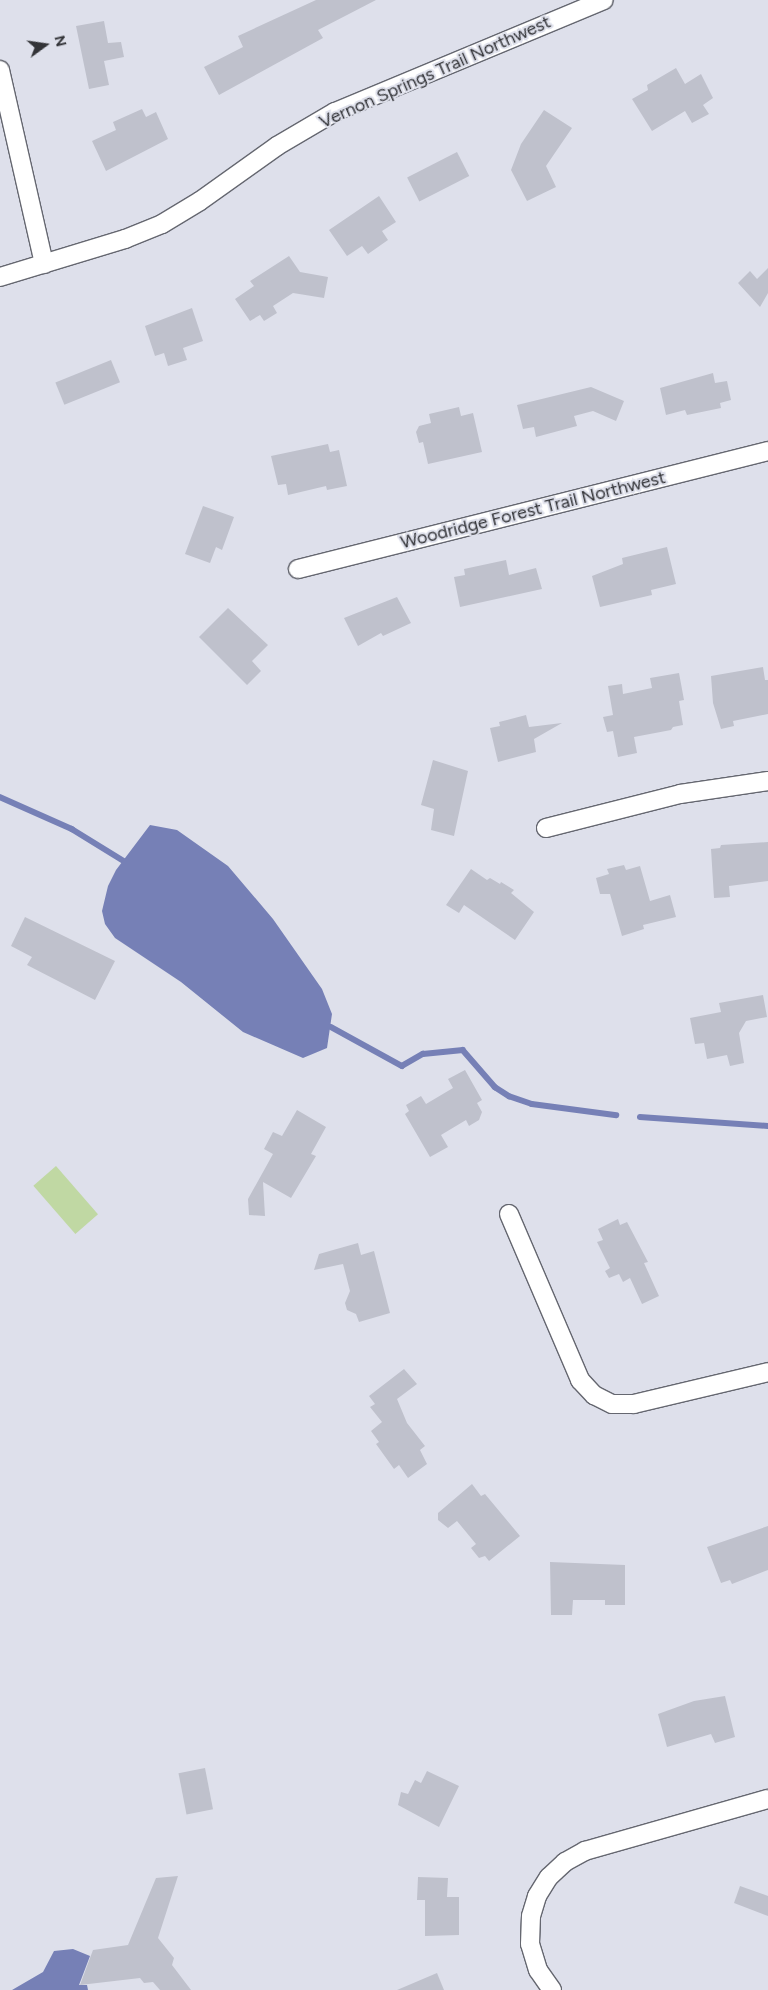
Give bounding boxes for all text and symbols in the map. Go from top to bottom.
street label: Vernon Springs Trail Northwest [316,11,554,133]
north arrow [20,20,70,70]
text: N [50,34,70,49]
street label: Woodridge Forest Trail Northwest [398,467,668,553]

